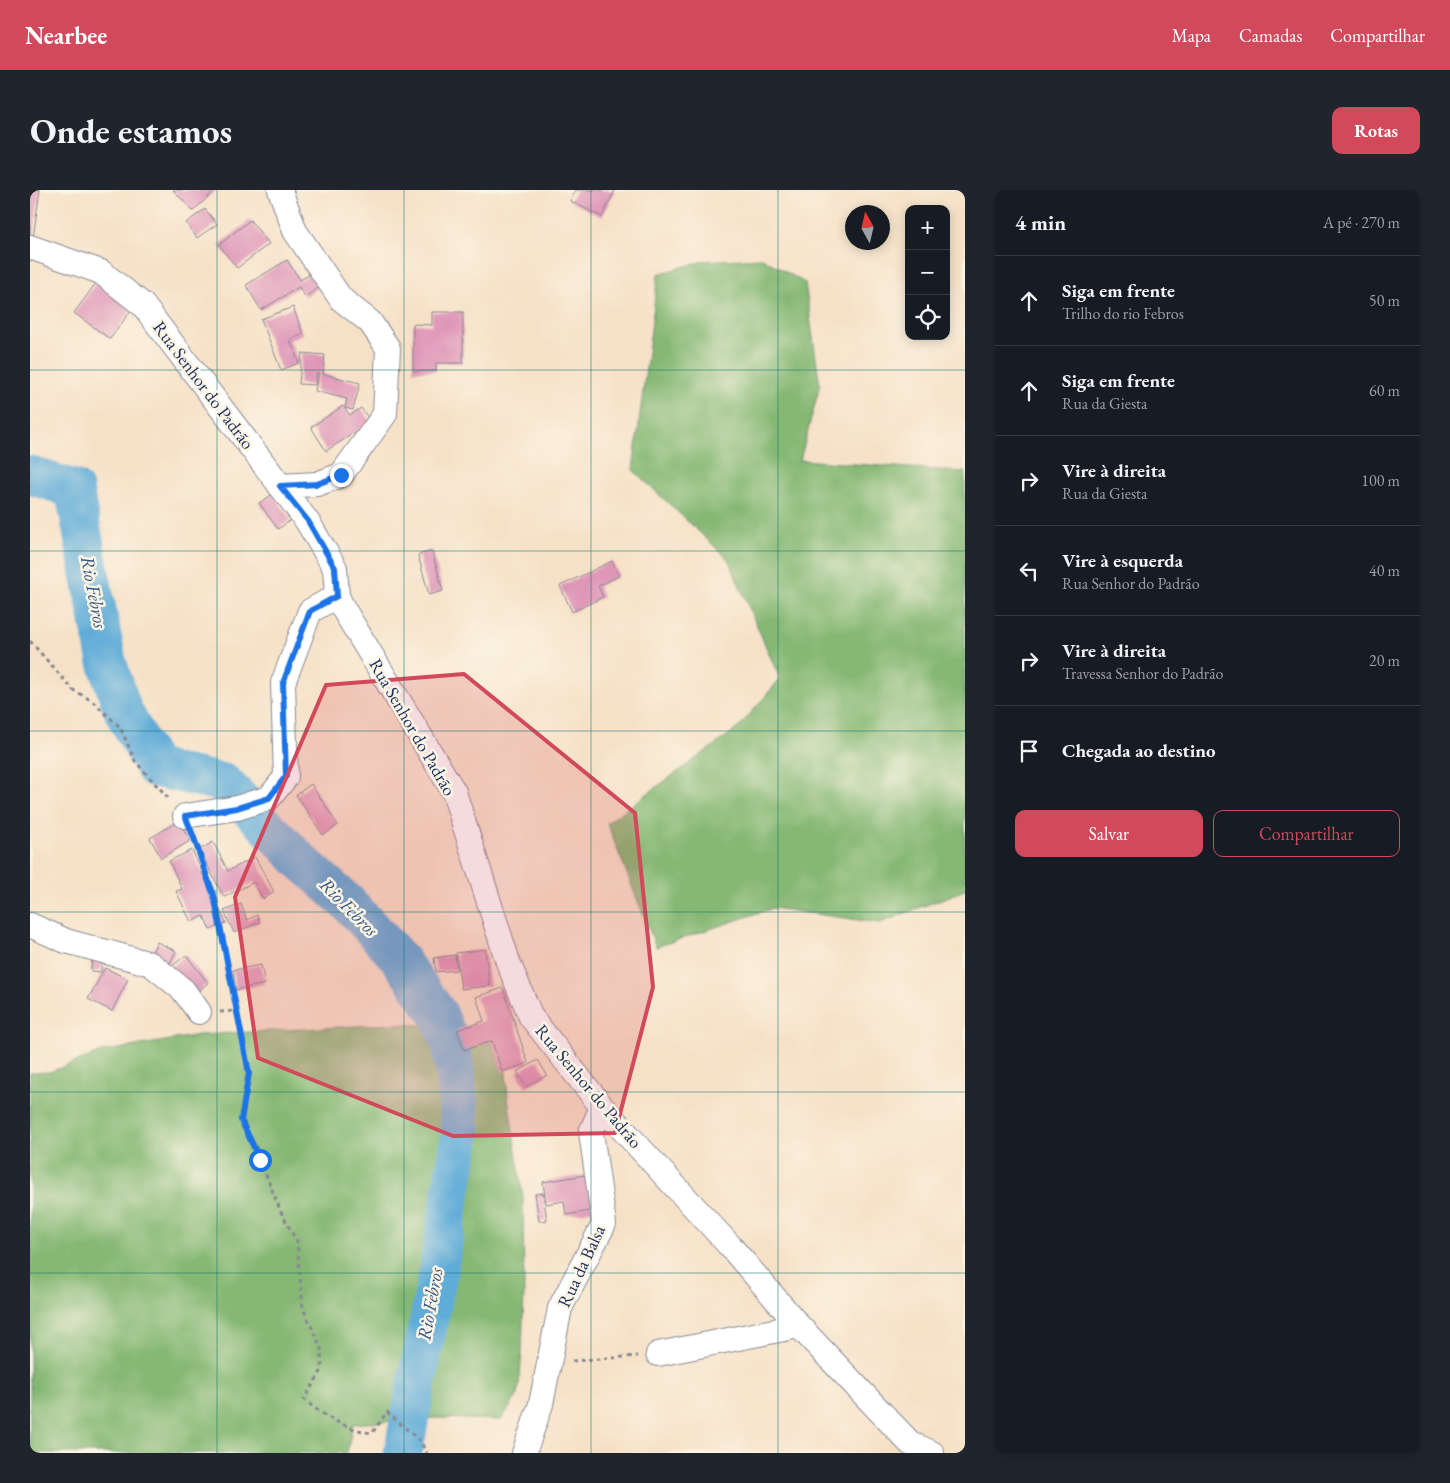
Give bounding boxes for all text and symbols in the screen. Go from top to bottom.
text: Nearbee [25,20,107,51]
text: Mapa [1172,24,1211,47]
text: Camadas [1239,24,1302,47]
text: Compartilhar [1330,24,1425,47]
button: Rotas [1332,107,1420,154]
text: Onde estamos [30,108,232,153]
north arrow [845,205,890,250]
map controls [905,205,950,340]
button: + [905,205,950,250]
text: 4 min [1015,209,1066,236]
text: A pé · 270 m [1323,212,1400,233]
button: − [905,250,950,295]
text: Siga em frente [1062,278,1175,303]
icon: ahead [1015,287,1043,315]
text: 50 m [1369,290,1400,311]
button: locate [905,295,950,340]
text: Trilho do rio Febros [1062,303,1184,324]
street label: Rua Senhor do Padrão [148,316,260,454]
text: Siga em frente [1062,368,1175,393]
icon: ahead [1015,377,1043,405]
text: 60 m [1369,380,1400,401]
text: Rua da Giesta [1062,393,1148,414]
text: Vire à direita [1062,458,1166,483]
route end [330,464,353,487]
icon: right [1015,467,1043,495]
text: 100 m [1361,470,1400,491]
text: Rua da Giesta [1062,483,1148,504]
text: Vire à esquerda [1062,548,1183,573]
water label: Rio Febros [75,554,113,631]
icon: left [1015,557,1043,585]
text: 40 m [1369,560,1400,581]
text: Rua Senhor do Padrão [1062,573,1200,594]
text: Vire à direita [1062,638,1166,663]
icon: right [1015,647,1043,675]
text: 20 m [1369,650,1400,671]
street label: Rua Senhor do Padrão [364,654,462,800]
text: Travessa Senhor do Padrão [1062,663,1224,684]
icon: arrive [1015,737,1043,765]
text: Chegada ao destino [1062,738,1216,763]
button: Salvar [1015,810,1203,857]
button: Compartilhar [1213,810,1400,857]
water label: Rio Febros [314,872,384,942]
street label: Rua Senhor do Padrão [530,1019,648,1153]
route start [249,1149,272,1172]
street label: Rua da Balsa [552,1220,610,1311]
water label: Rio Febros [411,1265,449,1342]

